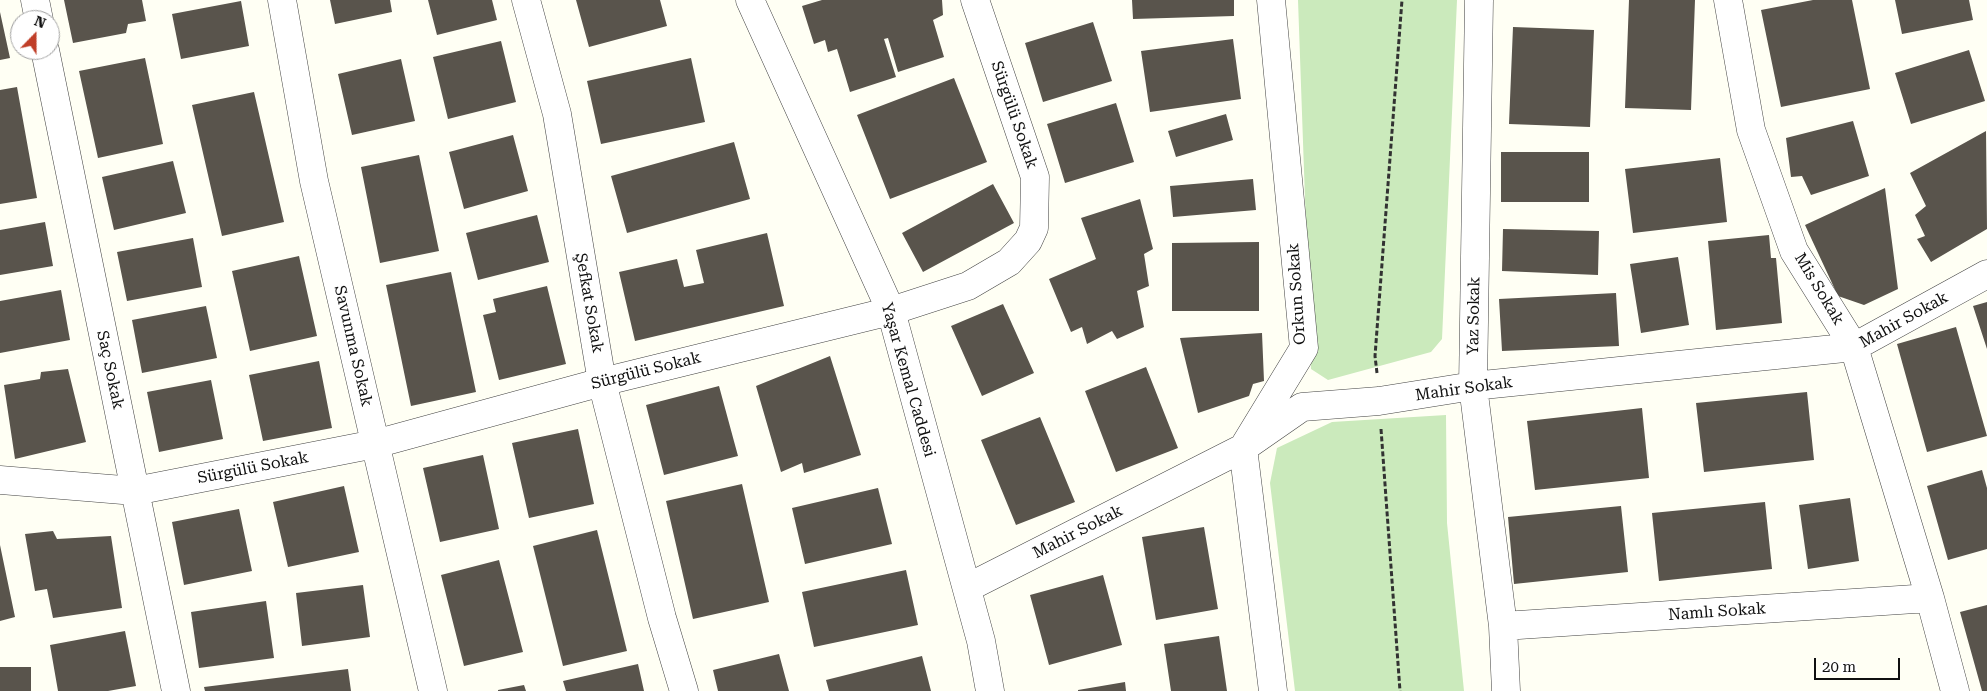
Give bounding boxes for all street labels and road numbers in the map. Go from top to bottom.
street label: Sürgülü Sokak [987,59,1041,171]
street label: Orkun Sokak [1284,242,1310,346]
street label: Mis Sokak [1790,250,1848,328]
street label: Şefkat Sokak [571,252,607,354]
street label: Yaz Sokak [1464,277,1484,355]
street label: Savunma Sokak [330,284,376,408]
street label: Mahir Sokak [1856,288,1952,352]
street label: Yaşar Kemal Caddesi [877,301,939,459]
street label: Saç Sokak [92,329,128,411]
street label: Sürgülü Sokak [589,348,703,394]
street label: Mahir Sokak [1414,373,1514,405]
street label: Sürgülü Sokak [196,448,310,488]
street label: Mahir Sokak [1030,501,1126,563]
street label: Namlı Sokak [1667,599,1767,625]

